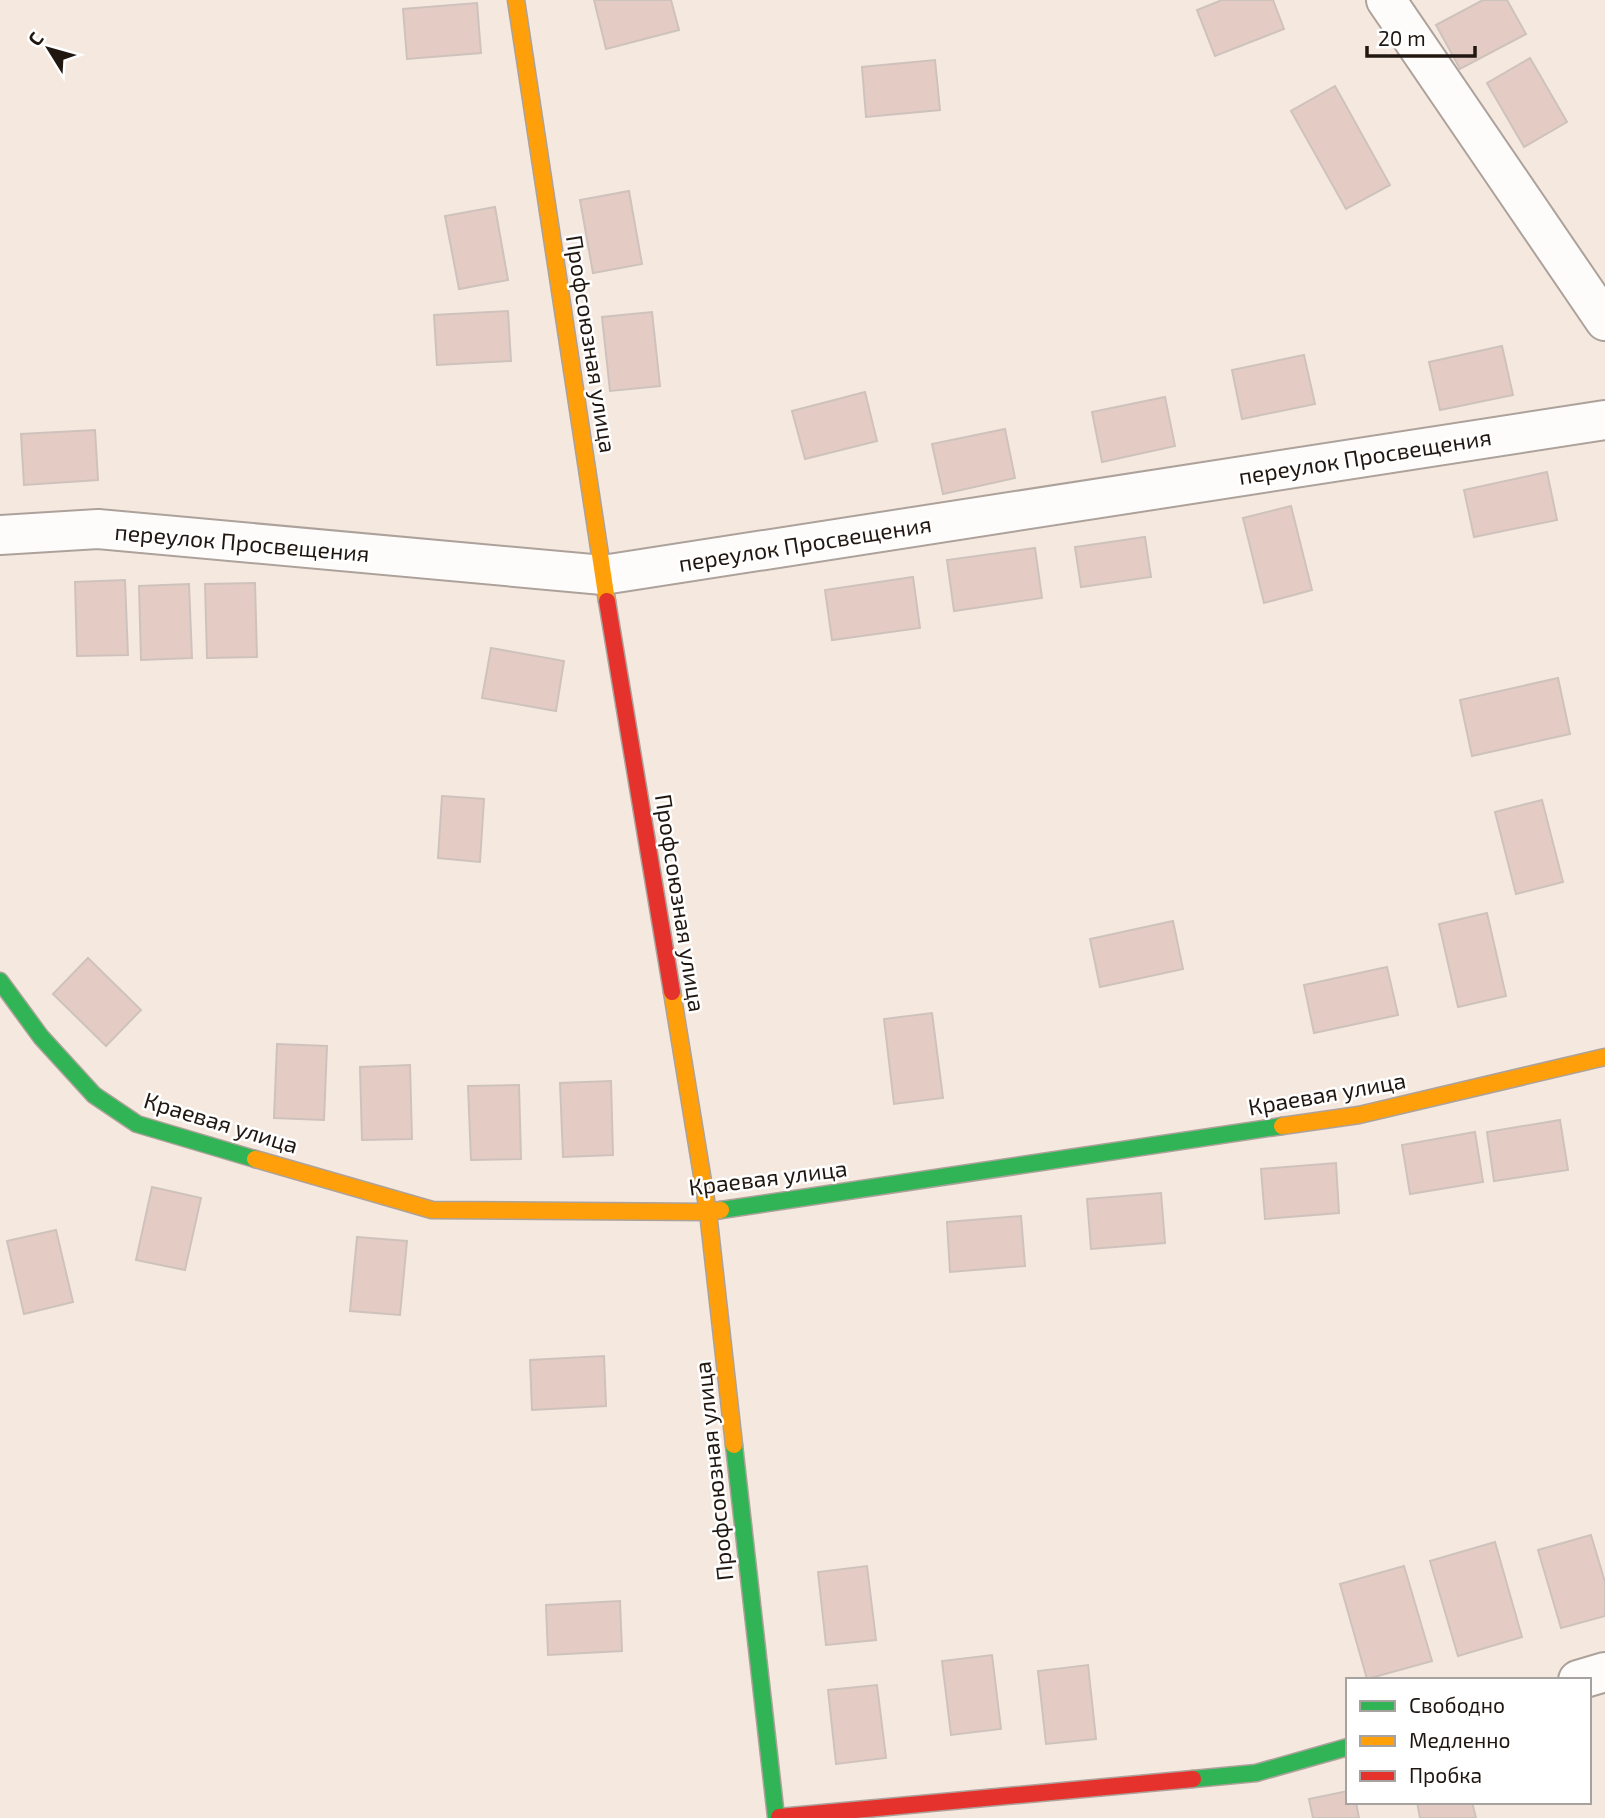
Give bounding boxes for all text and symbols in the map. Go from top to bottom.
north arrow [14,14,84,84]
scale bar [1367,14,1476,58]
text: 20 m [1378,25,1426,50]
text: С [22,27,48,50]
street label: Профсоюзная улица [560,233,623,455]
street label: переулок Просвещения [1236,422,1493,491]
street label: переулок Просвещения [676,509,933,578]
street label: переулок Просвещения [113,517,371,568]
street label: Профсоюзная улица [649,792,712,1014]
street label: Краевая улица [1246,1065,1408,1122]
street label: Краевая улица [141,1085,302,1160]
street label: Краевая улица [687,1153,849,1202]
street label: Профсоюзная улица [688,1360,739,1582]
legend [1346,1678,1591,1804]
text: Свободно [1409,1692,1505,1717]
text: Медленно [1409,1727,1511,1752]
text: Пробка [1409,1762,1482,1787]

